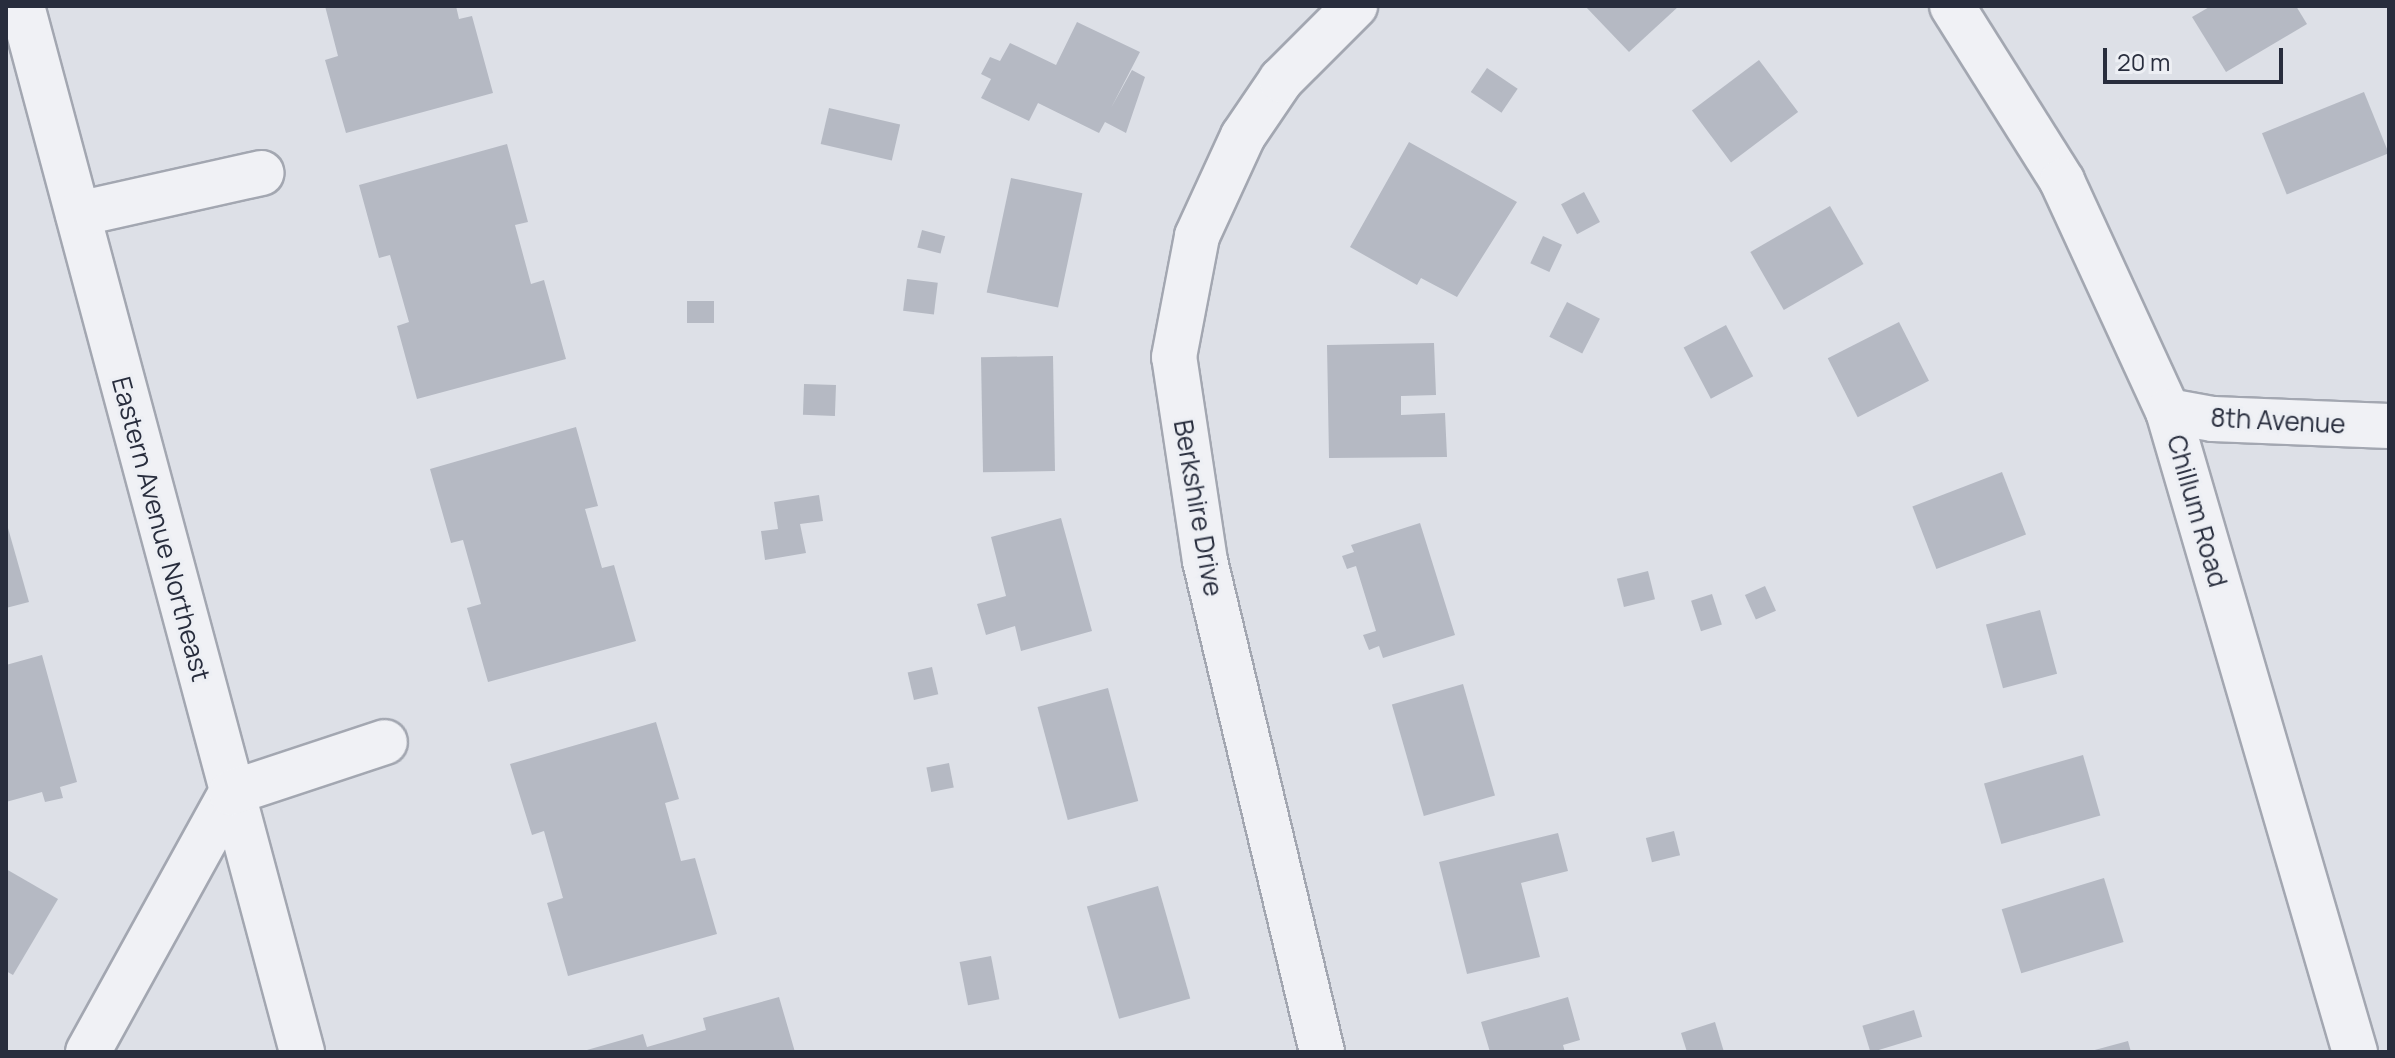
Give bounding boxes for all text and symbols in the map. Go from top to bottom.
scale bar [2107,32,2287,82]
text: 20 m [2117,45,2170,78]
street label: Eastern Avenue Northeast [105,373,217,685]
street label: 8th Avenue [2210,402,2346,440]
street label: Berkshire Drive [1167,417,1229,599]
street label: Chillum Road [2160,431,2234,591]

